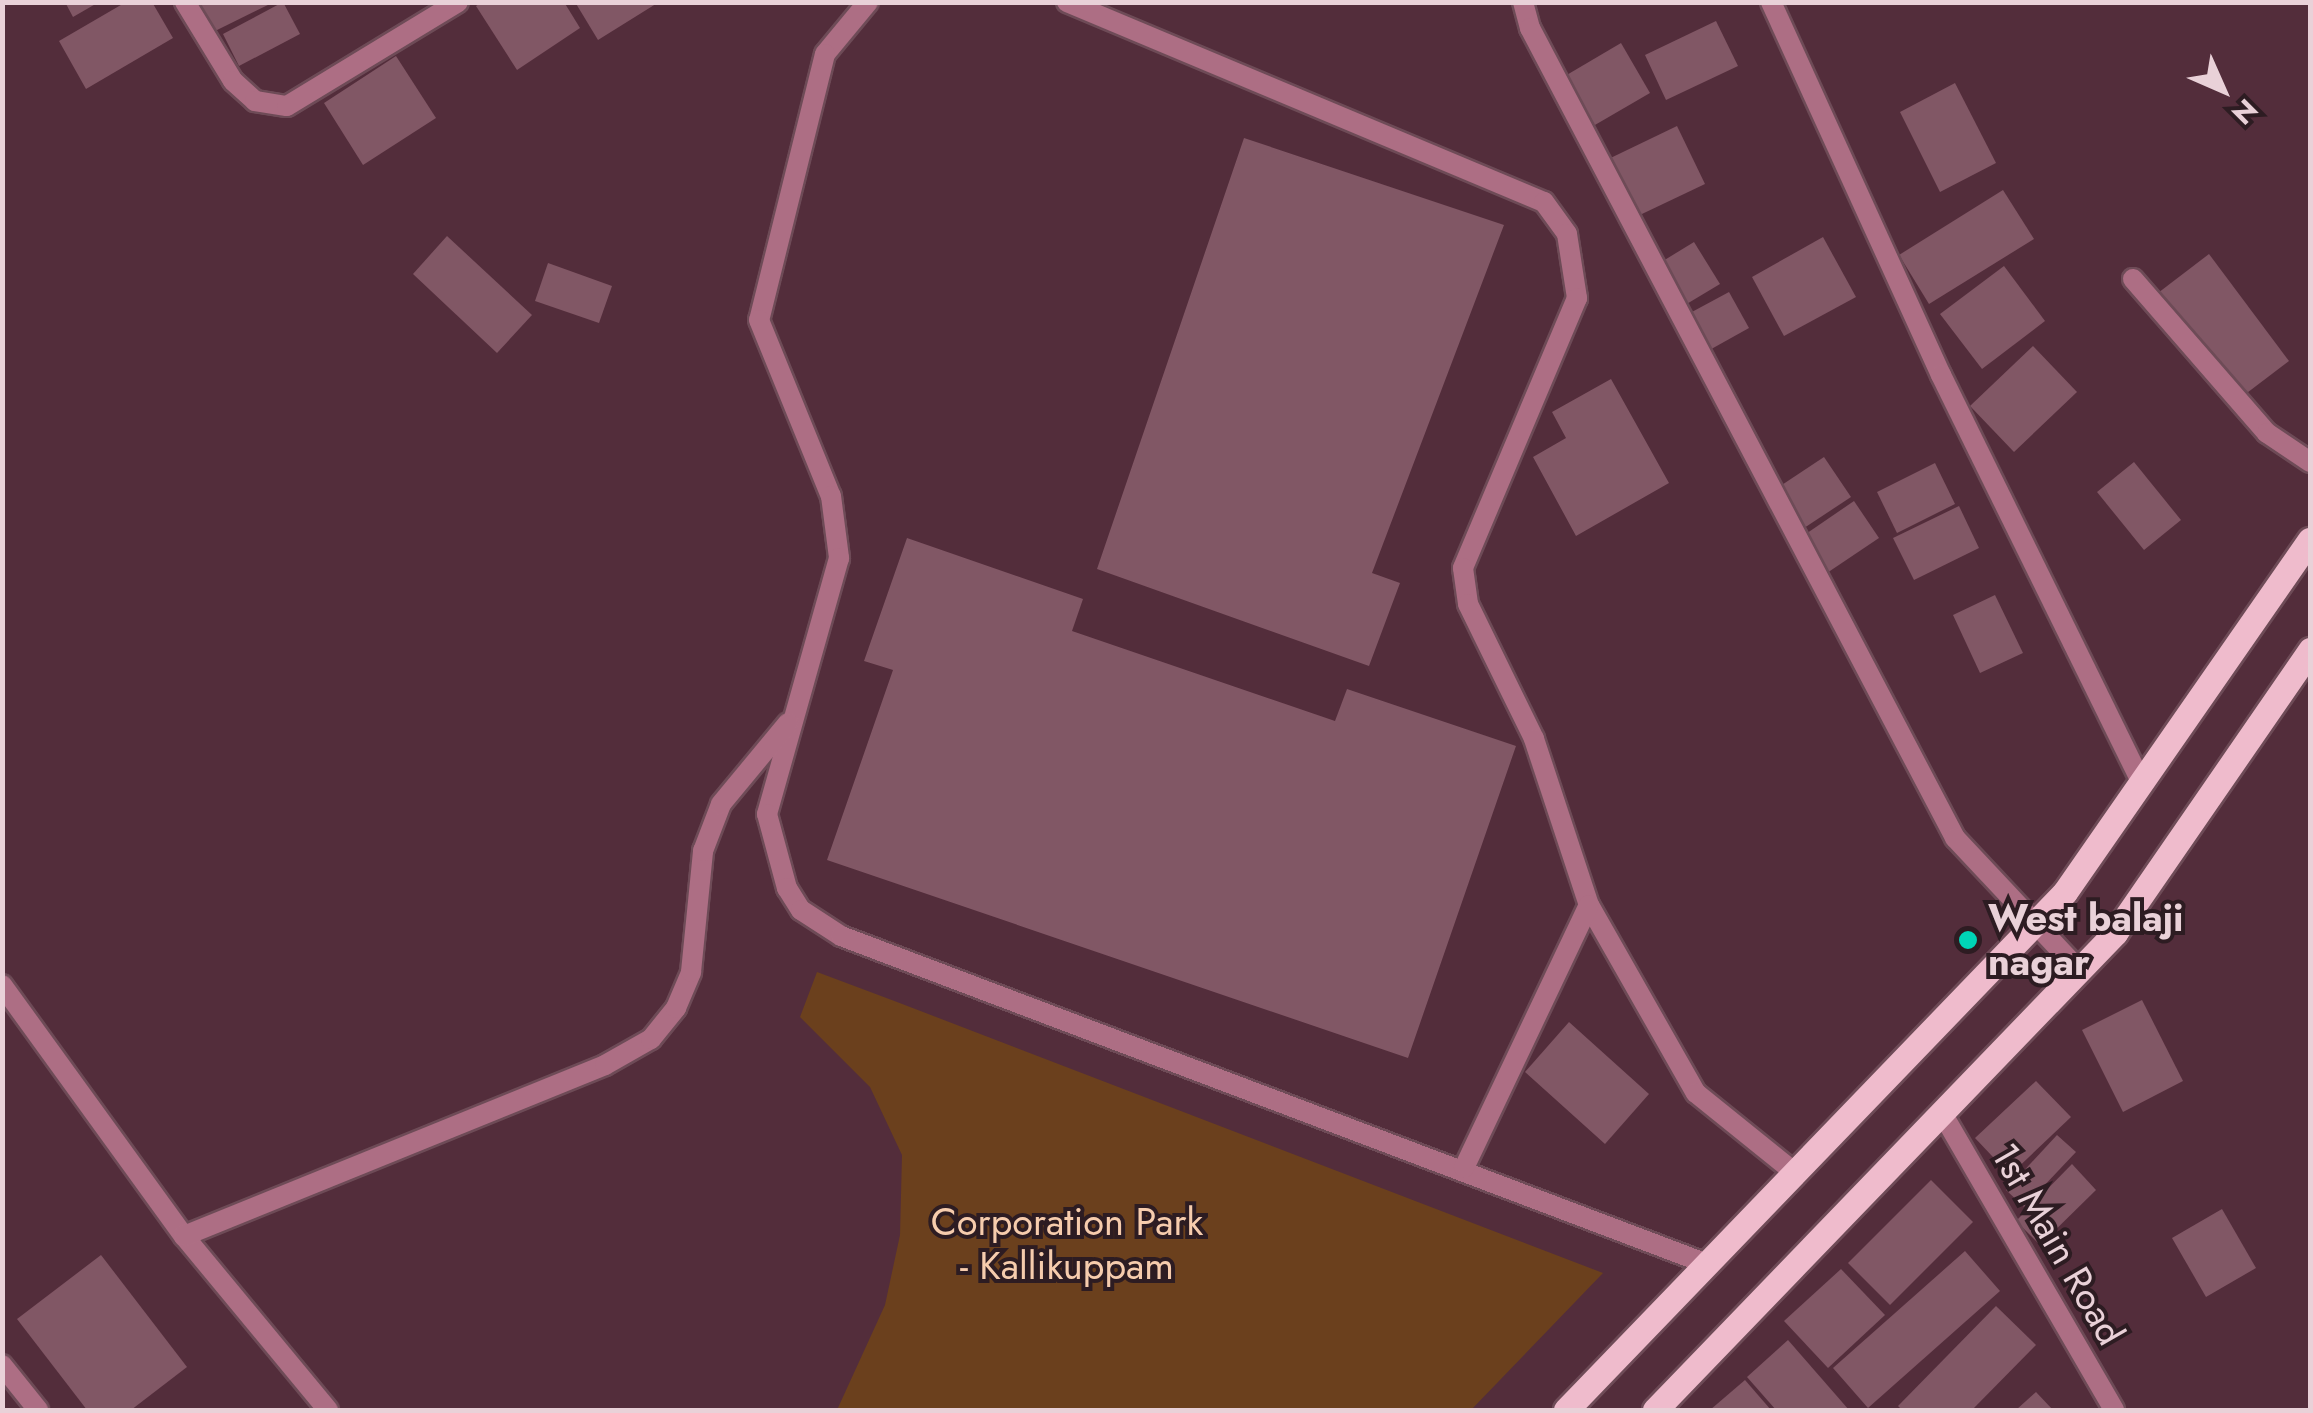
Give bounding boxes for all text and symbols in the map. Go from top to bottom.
north arrow [2173,40,2273,140]
text: N [2222,89,2267,134]
place label: West balaji nagar [1988,895,2184,984]
marker: West balaji nagar [1957,929,1979,951]
street label: 1st Main Road [1982,1135,2134,1353]
park label: Corporation Park - Kallikuppam [931,1199,1203,1288]

